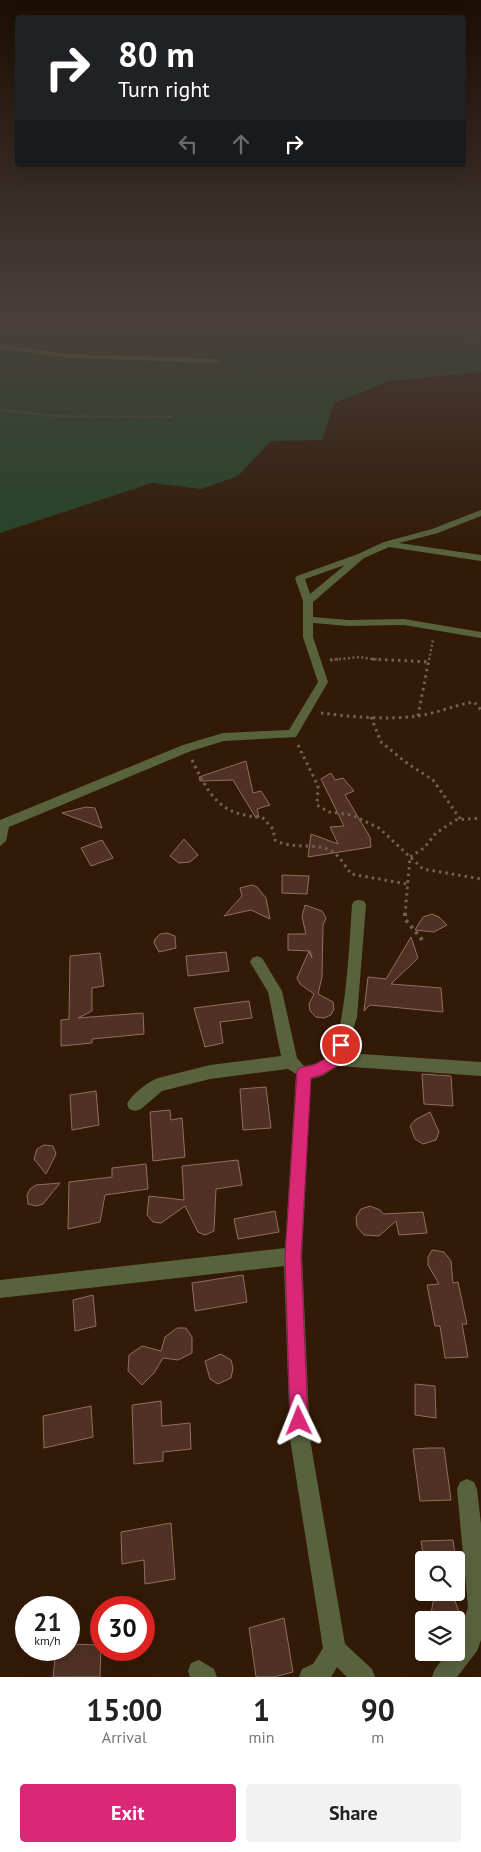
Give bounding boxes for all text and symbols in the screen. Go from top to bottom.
text: 80 m [118,31,195,77]
icon: right [35,35,100,100]
text: Turn right [118,75,210,103]
icon: left [174,130,202,158]
icon: ahead [227,130,255,158]
icon: right [280,130,308,158]
pin [320,1024,362,1066]
icon: arrive [327,1031,355,1059]
position arrow [272,1394,324,1446]
map controls [415,1551,465,1661]
button: search [415,1551,465,1601]
speed limit sign: 30 [90,1596,155,1661]
text: 21 [33,1606,62,1638]
button: layers [415,1611,465,1661]
text: km/h [34,1633,61,1648]
text: 15:00 [86,1690,162,1729]
text: 1 [253,1690,270,1729]
text: 90 [361,1690,395,1729]
text: Arrival [102,1727,147,1747]
text: min [249,1727,275,1747]
text: m [371,1727,384,1747]
button: Exit [20,1784,236,1842]
button: Share [246,1784,461,1842]

